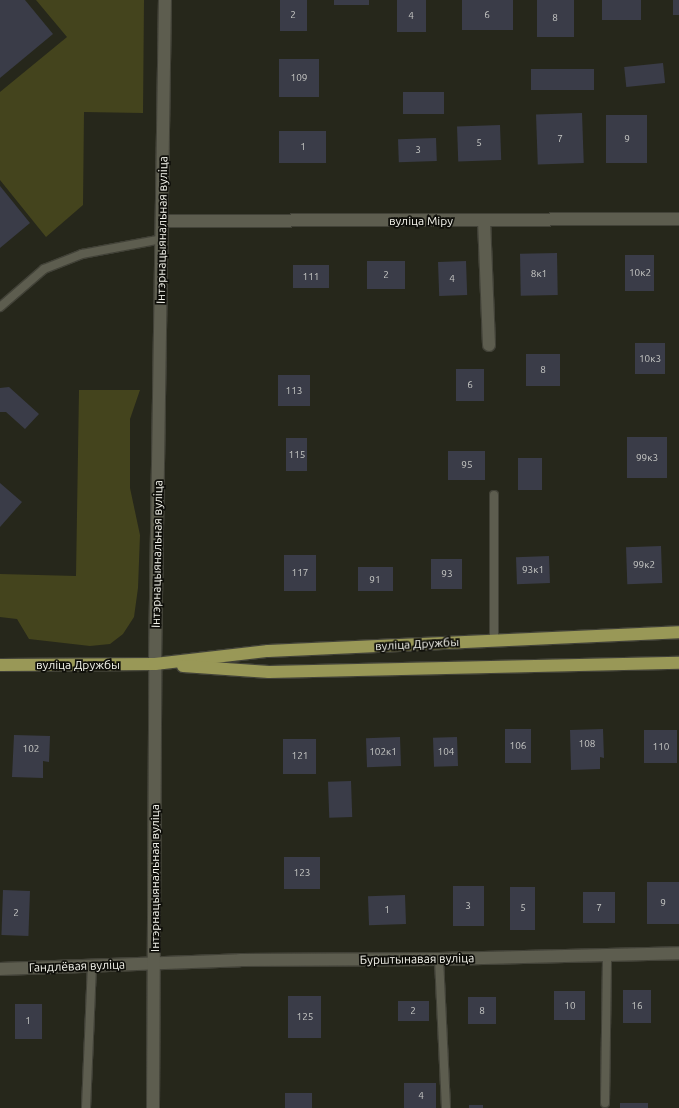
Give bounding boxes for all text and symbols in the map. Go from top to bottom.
house number: 2 [290,9,296,21]
house number: 6 [484,9,490,21]
house number: 4 [408,10,414,22]
house number: 8 [552,12,558,24]
house number: 109 [291,72,307,84]
house number: 7 [557,133,563,145]
house number: 9 [624,133,630,145]
house number: 5 [476,137,482,149]
house number: 1 [300,141,306,153]
house number: 3 [415,144,421,156]
street label: Інтэрнацыянальная вуліца [154,156,170,304]
street label: вуліца Міру [389,214,453,228]
house number: 10к2 [629,267,651,279]
house number: 8к1 [531,268,547,280]
house number: 2 [383,269,389,281]
house number: 111 [303,271,319,283]
house number: 4 [449,273,455,285]
house number: 10к3 [639,353,661,365]
house number: 8 [540,364,546,376]
house number: 6 [467,379,473,391]
house number: 113 [286,385,302,397]
house number: 115 [289,449,305,461]
house number: 99к3 [636,452,658,464]
house number: 95 [461,459,473,471]
street label: Інтэрнацыянальная вуліца [149,480,165,628]
house number: 99к2 [633,559,655,571]
house number: 93к1 [522,564,544,576]
house number: 117 [292,567,308,579]
house number: 93 [441,568,453,580]
house number: 91 [369,574,381,586]
street label: вуліца Дружбы [375,635,459,653]
street label: вуліца Дружбы [36,658,120,672]
house number: 108 [579,738,595,750]
house number: 106 [510,740,526,752]
house number: 110 [653,741,669,753]
house number: 102 [23,743,39,755]
house number: 102к1 [369,746,397,758]
house number: 104 [438,746,454,758]
house number: 121 [292,750,308,762]
street label: Інтэрнацыянальная вуліца [148,804,162,952]
house number: 123 [294,867,310,879]
house number: 9 [660,897,666,909]
house number: 3 [465,900,471,912]
house number: 5 [520,902,526,914]
house number: 7 [596,902,602,914]
house number: 1 [384,904,390,916]
house number: 2 [13,907,19,919]
street label: Бурштынавая вуліца [360,951,474,967]
street label: Гандлёвая вуліца [29,957,125,975]
house number: 10 [564,1000,576,1012]
house number: 16 [631,1000,643,1012]
house number: 2 [410,1005,416,1017]
house number: 8 [479,1005,485,1017]
house number: 125 [297,1011,313,1023]
house number: 1 [25,1015,31,1027]
house number: 4 [418,1090,424,1102]

